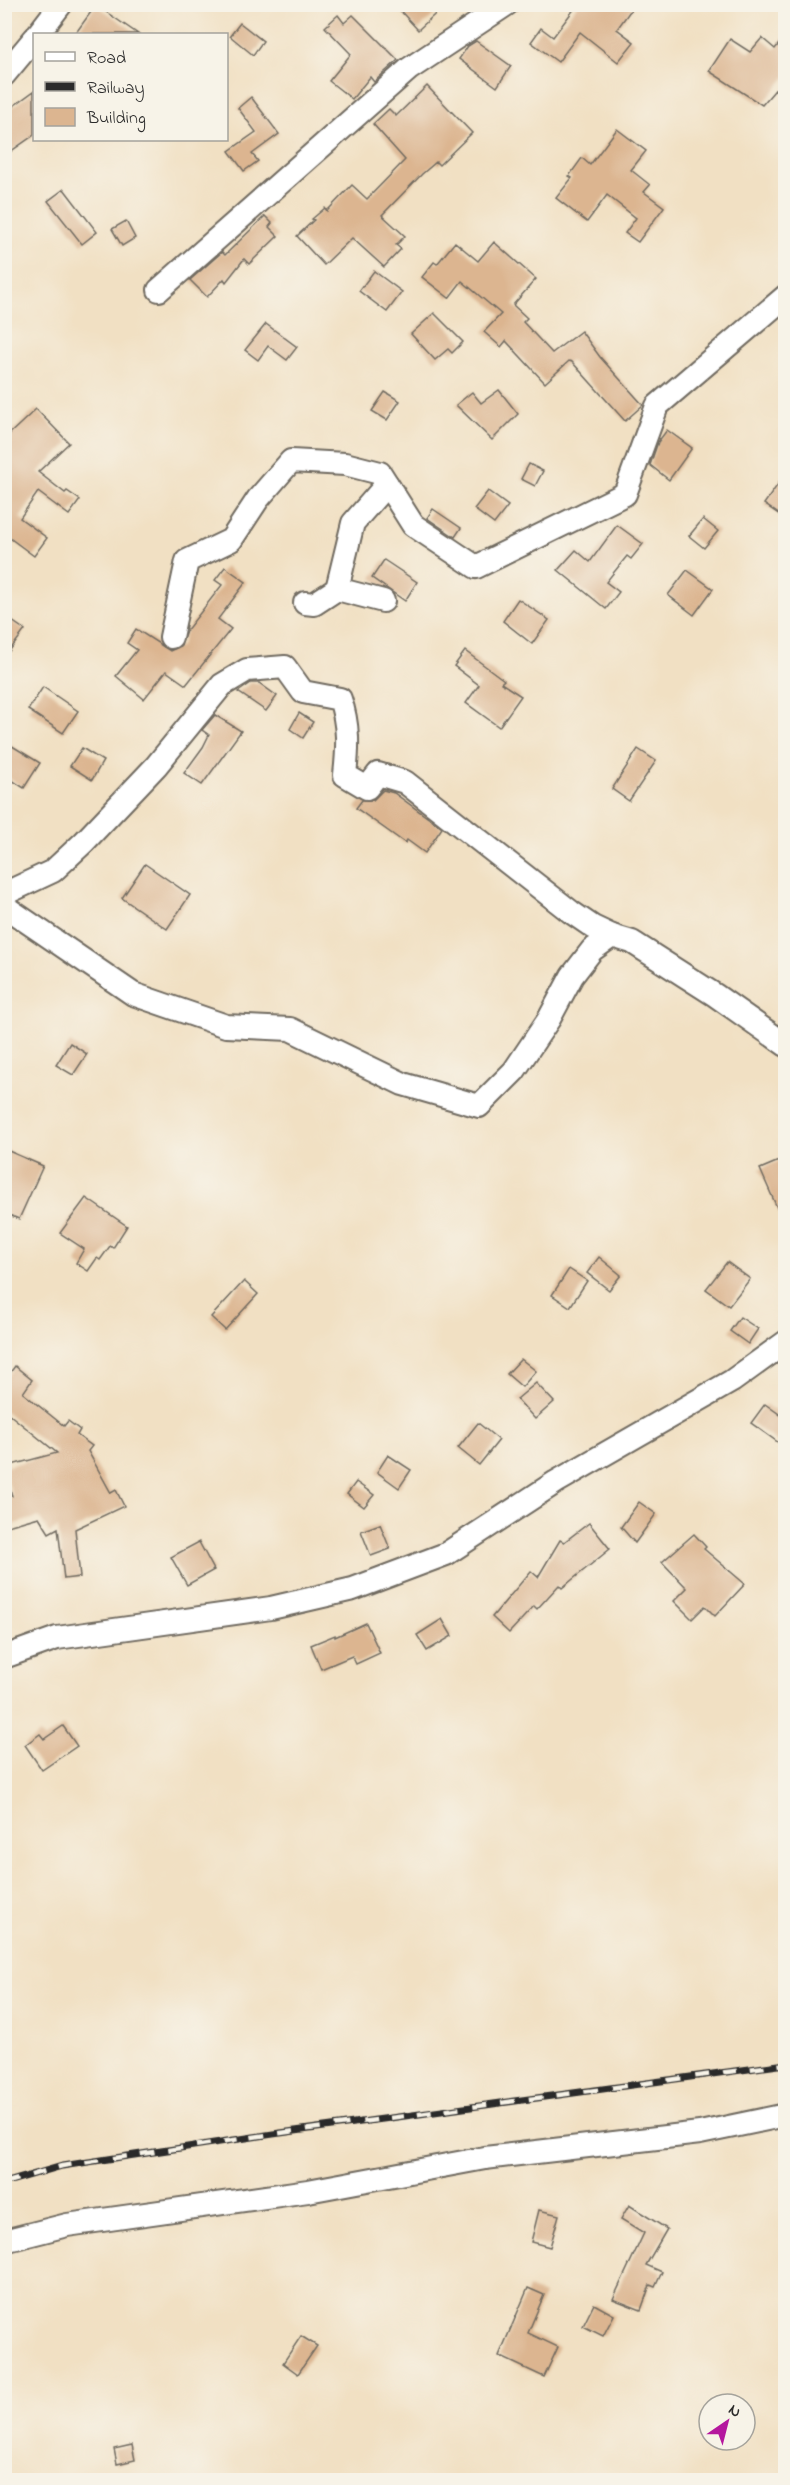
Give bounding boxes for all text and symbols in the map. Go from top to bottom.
legend [33,33,228,141]
text: Road [87,46,126,72]
text: Railway [87,76,144,102]
text: Building [86,106,146,133]
north arrow [697,2392,757,2452]
text: N [723,2398,746,2424]

